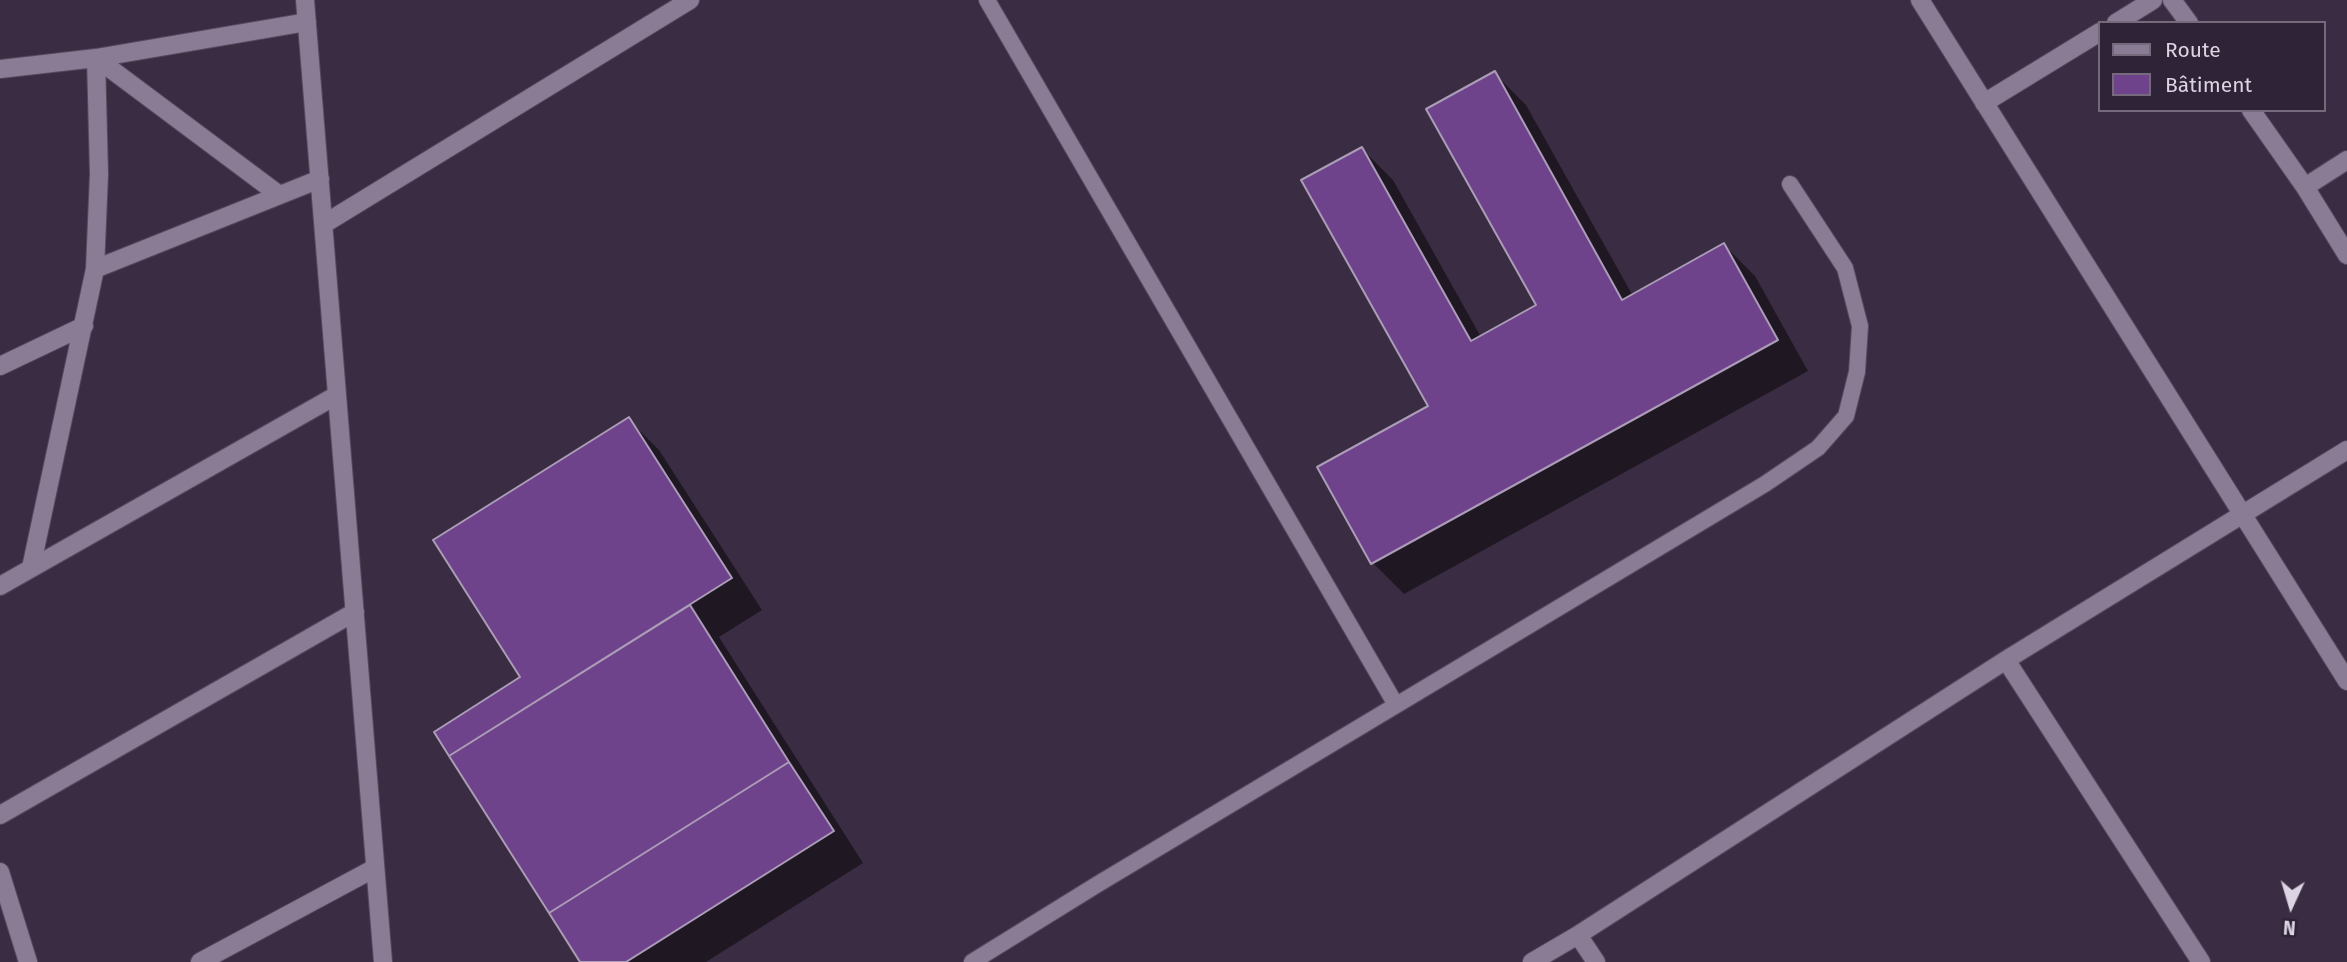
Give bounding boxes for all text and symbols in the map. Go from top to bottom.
legend [2098,21,2326,112]
text: Route [2165,37,2221,63]
text: Bâtiment [2165,72,2252,98]
north arrow [2256,871,2326,941]
text: N [2282,916,2297,939]

